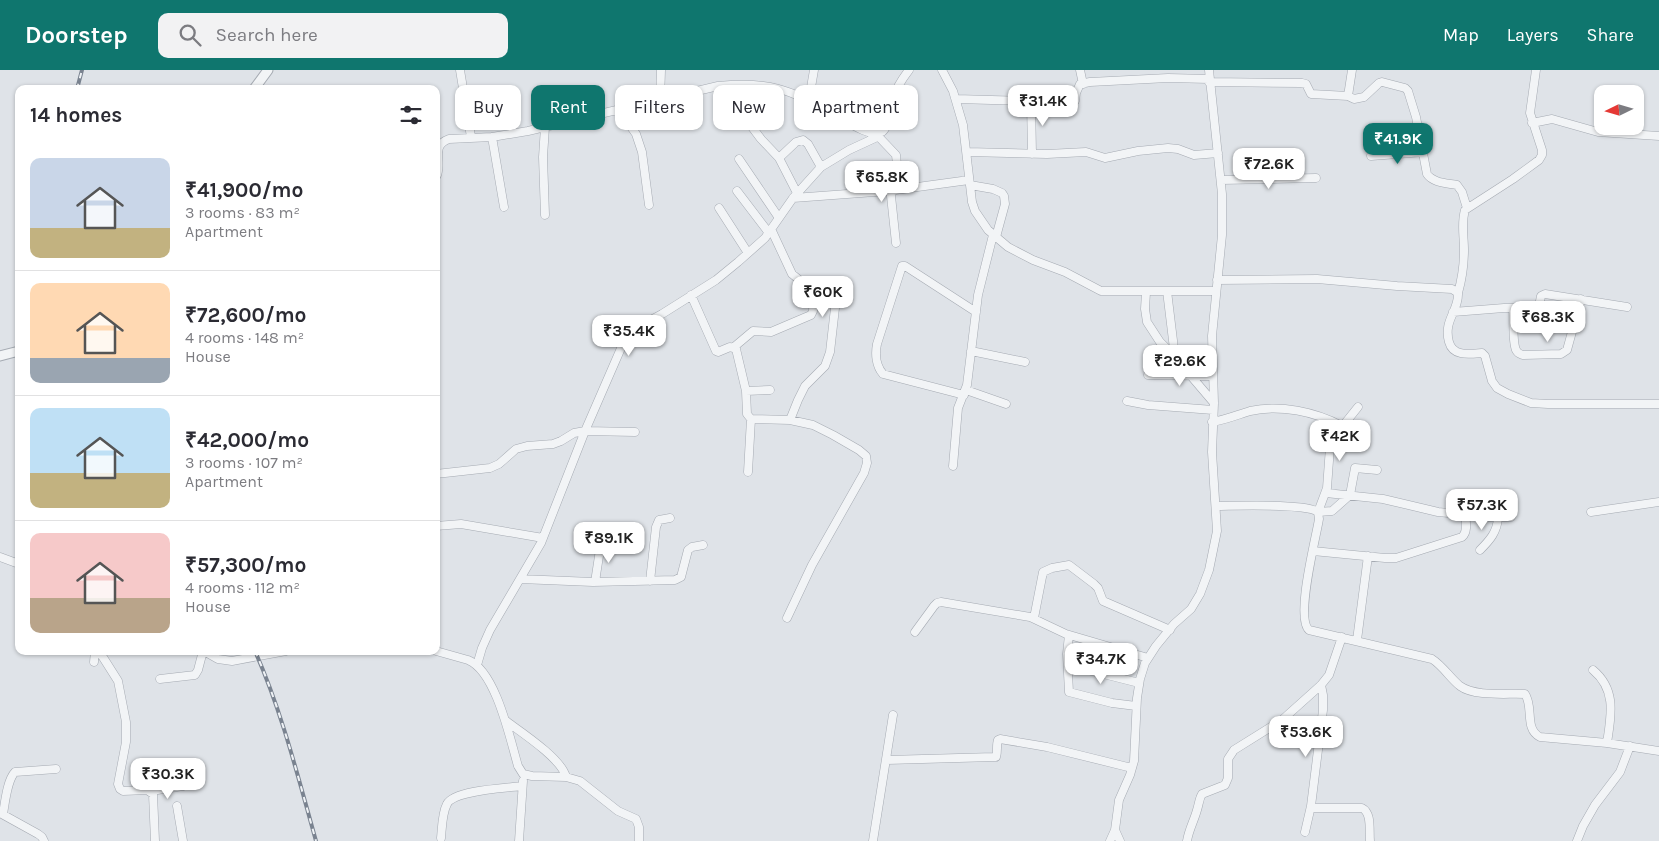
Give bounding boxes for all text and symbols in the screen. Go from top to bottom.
search box [158,13,508,58]
text: Doorstep [25,21,128,49]
icon: search [176,21,204,49]
text: Search here [216,24,318,46]
text: Map [1443,24,1479,46]
text: Layers [1507,24,1559,46]
text: Share [1587,24,1634,46]
chip: Buy [455,85,521,130]
chip: Rent [531,85,605,130]
chip: Filters [615,85,703,130]
chip: New [713,85,784,130]
chip: Apartment [794,85,918,130]
pin: ₹31.4K [1002,85,1084,127]
north arrow [1594,85,1644,135]
map controls [1594,85,1644,135]
text: ₹31.4K [1019,91,1067,110]
icon: filters [397,101,425,129]
text: 14 homes [30,103,122,127]
pin: ₹41.9K [1357,122,1439,165]
text: ₹41.9K [1374,129,1422,148]
pin: ₹72.6K [1228,148,1310,190]
text: ₹72.6K [1244,154,1294,173]
pin: ₹65.8K [841,160,923,203]
text: ₹65.8K [856,167,908,186]
icon: home [70,178,130,238]
text: ₹41,900/mo [185,178,303,202]
text: 3 rooms · 83 m² [185,203,300,222]
text: Apartment [185,222,263,241]
pin: ₹60K [793,276,853,318]
text: ₹60K [803,282,843,301]
pin: ₹68.3K [1507,300,1589,343]
icon: home [70,303,130,363]
text: ₹72,600/mo [185,303,307,327]
text: ₹68.3K [1521,307,1575,326]
pin: ₹35.4K [588,314,670,357]
text: ₹35.4K [603,321,655,340]
text: 4 rooms · 148 m² [185,328,304,347]
pin: ₹29.6K [1139,344,1221,387]
text: House [185,347,231,366]
text: ₹29.6K [1154,351,1206,370]
pin: ₹42K [1310,420,1370,462]
text: ₹42K [1321,426,1359,445]
icon: home [70,428,130,488]
text: ₹42,000/mo [185,428,309,452]
text: 3 rooms · 107 m² [185,453,303,472]
text: Apartment [185,472,263,491]
pin: ₹57.3K [1441,488,1523,531]
text: ₹57.3K [1457,495,1507,514]
pin: ₹89.1K [568,522,650,564]
text: ₹89.1K [585,528,633,547]
icon: home [70,553,130,613]
text: ₹57,300/mo [185,553,306,577]
text: 4 rooms · 112 m² [185,578,300,597]
text: House [185,597,231,616]
pin: ₹34.7K [1060,642,1142,685]
text: ₹34.7K [1076,649,1126,668]
pin: ₹53.6K [1265,716,1347,758]
text: ₹53.6K [1280,722,1332,741]
pin: ₹30.3K [127,758,209,800]
text: ₹30.3K [141,764,195,783]

